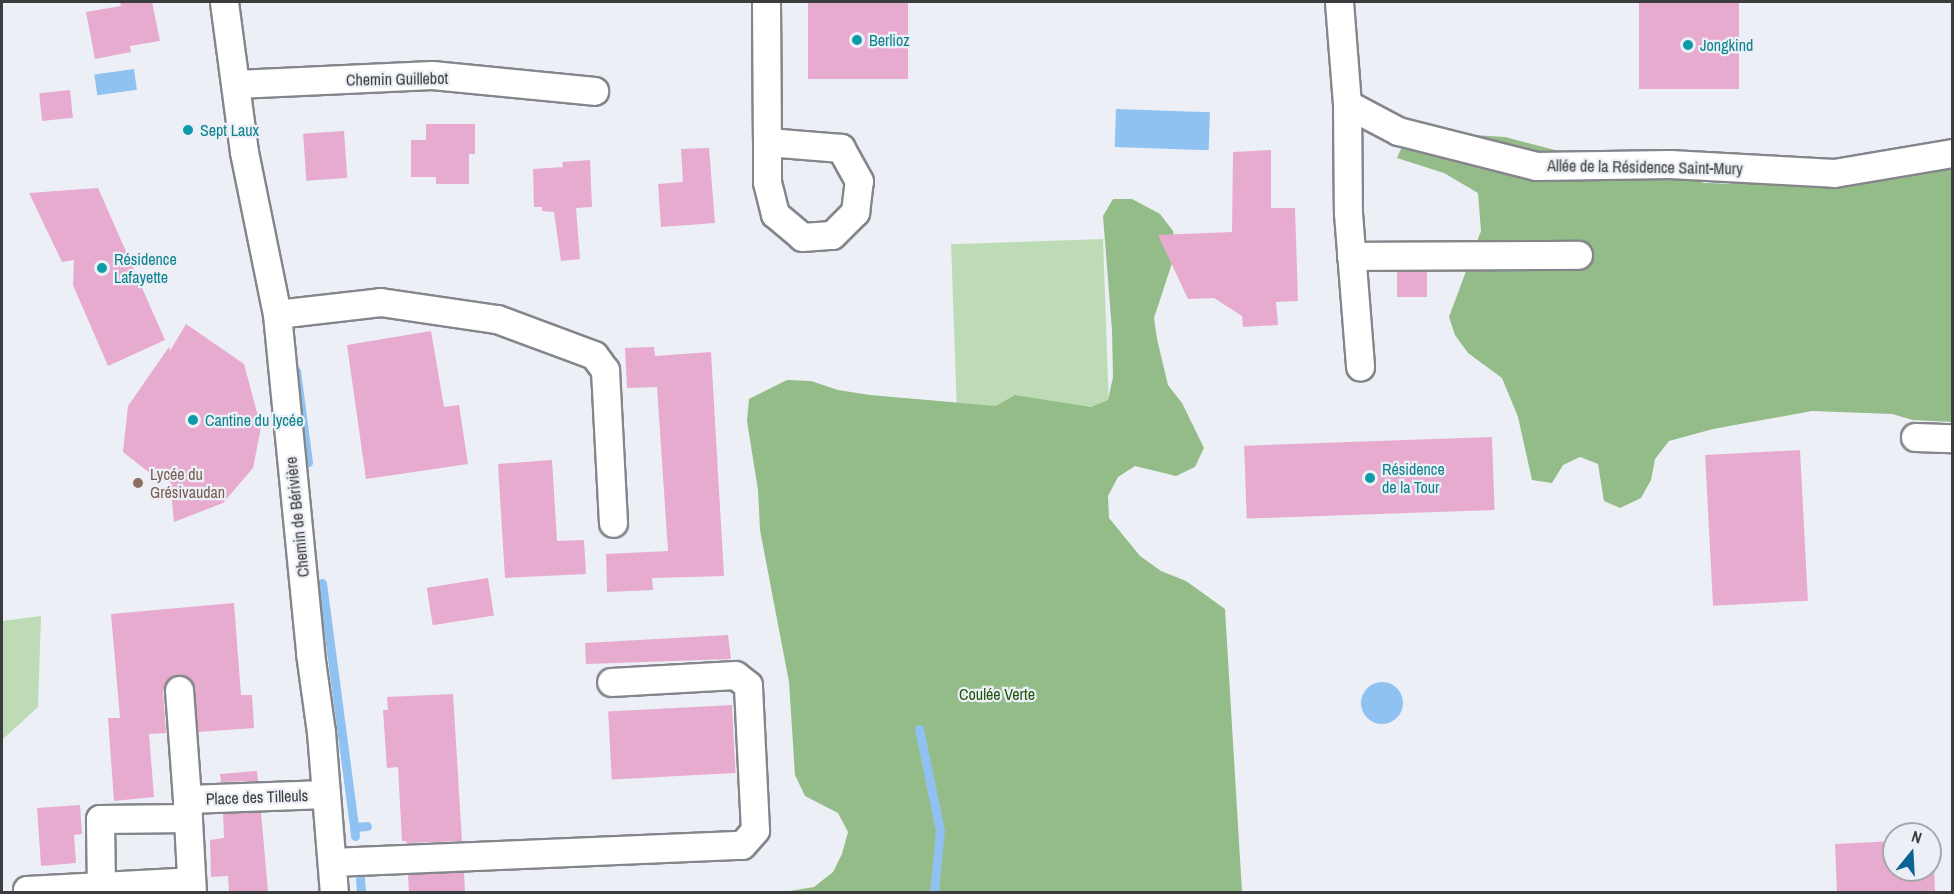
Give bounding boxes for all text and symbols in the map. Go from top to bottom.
place label: Berlioz [869,30,910,50]
marker: Berlioz [850,33,864,47]
place label: Jongkind [1700,35,1753,55]
marker: Jongkind [1681,38,1695,52]
street label: Chemin Guillebot [346,69,448,89]
place label: Sept Laux [200,120,259,140]
marker: Sept Laux [181,123,195,137]
street label: Allée de la Résidence Saint-Mury [1547,156,1743,178]
place label: Résidence Lafayette [114,249,177,287]
marker: Résidence Lafayette [95,261,109,275]
place label: Cantine du lycée [205,410,303,430]
marker: Cantine du lycée [186,413,200,427]
street label: Chemin de Bérivière [281,456,313,578]
place label: Résidence de la Tour [1382,459,1445,497]
place label: Lycée du Grésivaudan [150,464,225,502]
marker: Résidence de la Tour [1363,471,1377,485]
marker: Lycée du Grésivaudan [131,476,145,490]
park label: Coulée Verte [959,684,1035,704]
street label: Place des Tilleuls [205,786,309,808]
north arrow [1882,822,1942,882]
text: N [1909,825,1925,849]

